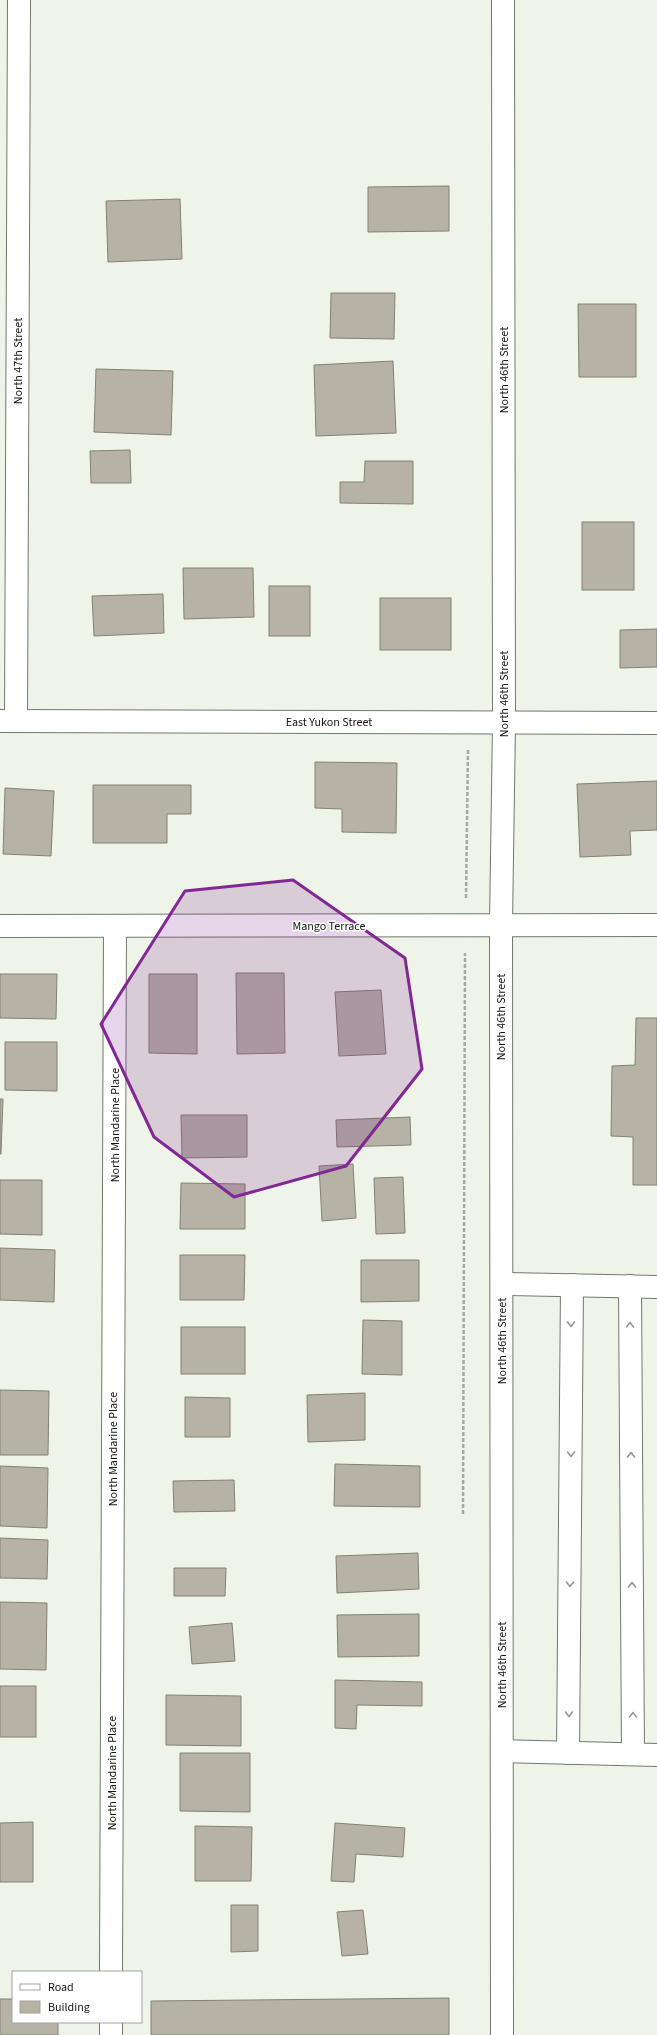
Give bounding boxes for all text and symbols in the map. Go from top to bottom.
street label: North 47th Street [10,318,27,404]
street label: North 46th Street [496,327,513,413]
street label: North 46th Street [496,651,513,737]
street label: East Yukon Street [286,714,372,731]
street label: Mango Terrace [293,918,366,935]
street label: North 46th Street [493,974,510,1060]
street label: North Mandarine Place [107,1068,124,1182]
street label: North 46th Street [494,1298,511,1384]
one-way arrow [567,1321,575,1327]
one-way arrow [626,1322,634,1328]
street label: North Mandarine Place [105,1392,122,1506]
one-way arrow [566,1451,575,1457]
one-way arrow [627,1452,635,1458]
one-way arrow [566,1581,574,1587]
one-way arrow [628,1582,636,1588]
street label: North 46th Street [494,1622,511,1708]
one-way arrow [565,1711,573,1717]
one-way arrow [629,1712,637,1718]
street label: North Mandarine Place [104,1716,121,1830]
legend [12,1971,142,2023]
text: Road [48,1979,74,1996]
text: Building [48,1999,90,2016]

